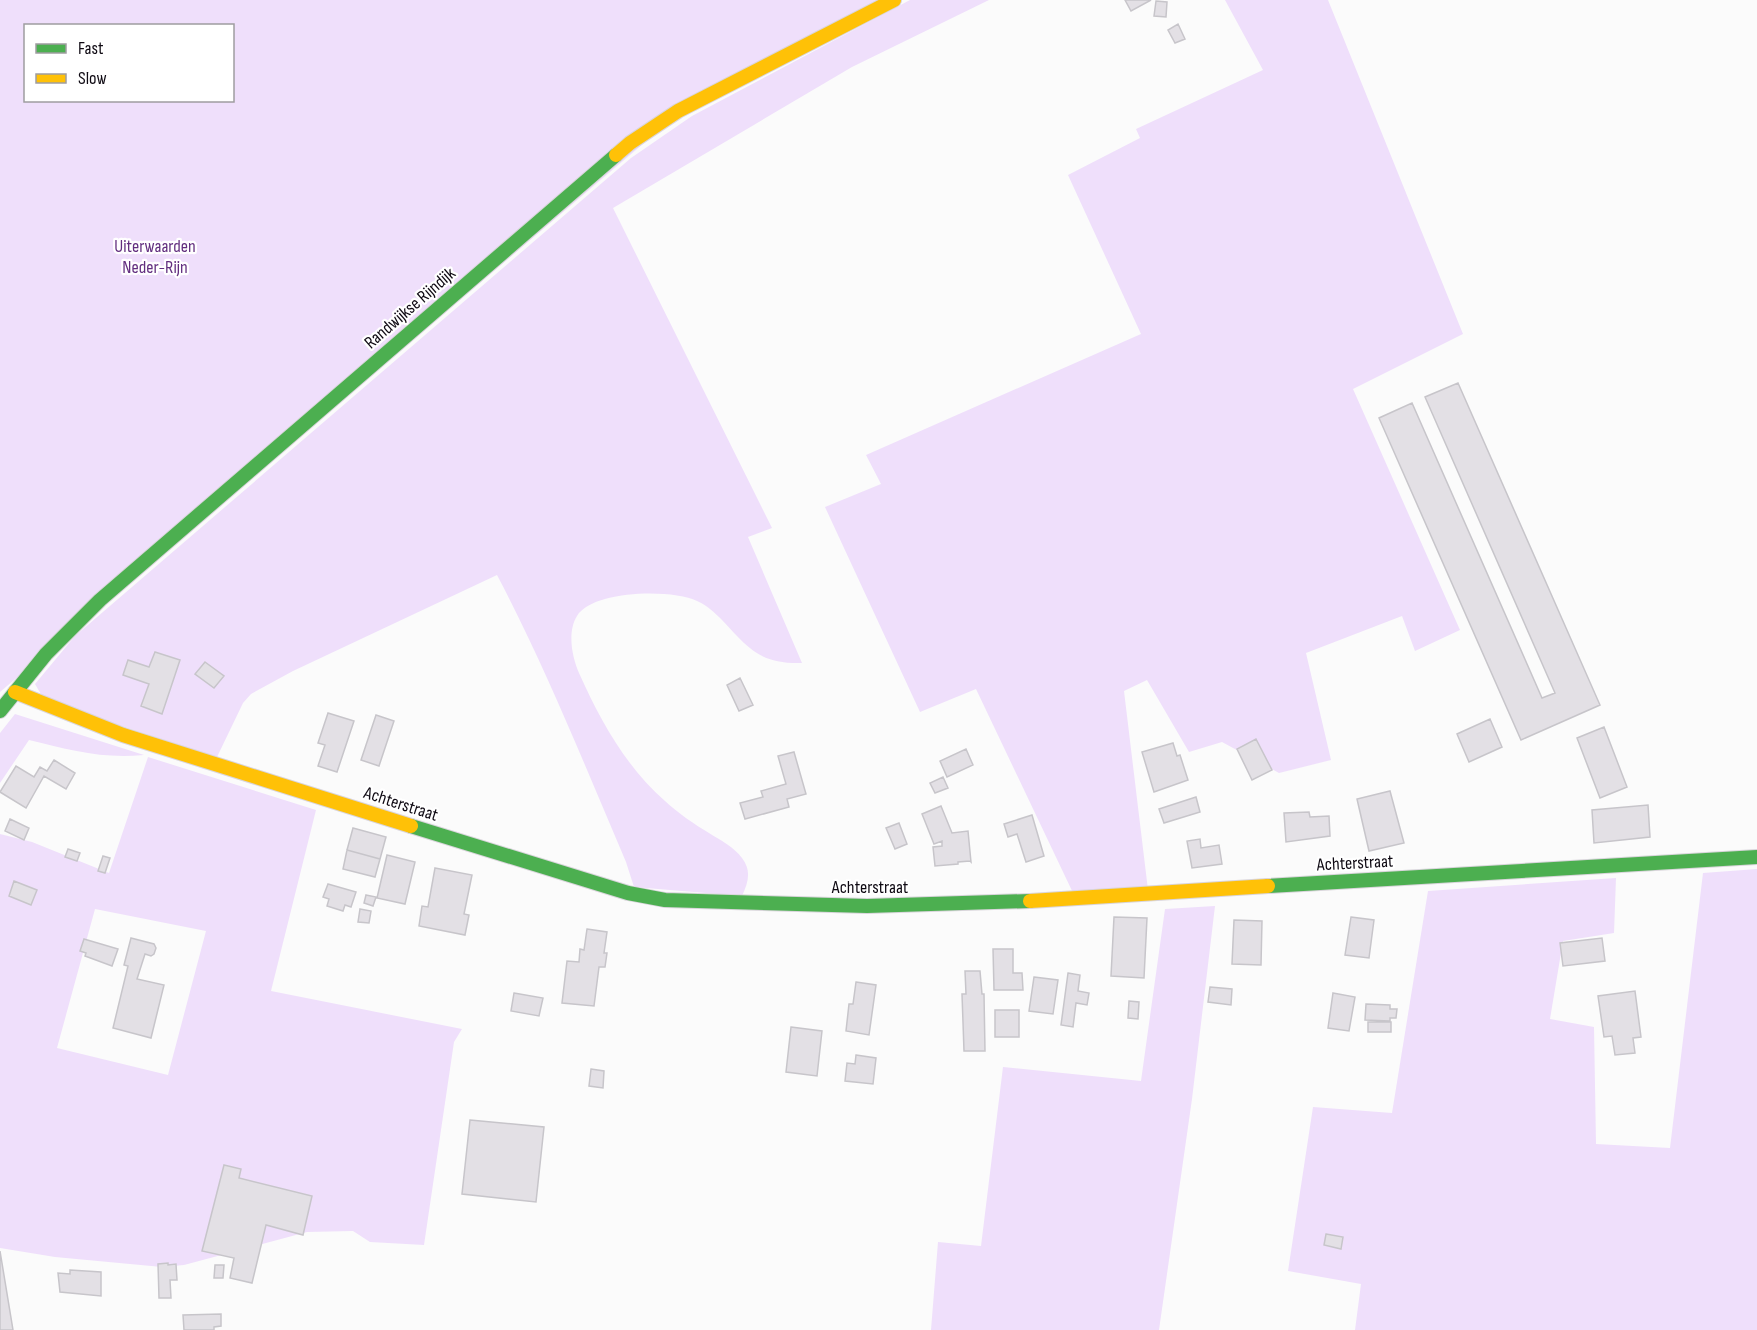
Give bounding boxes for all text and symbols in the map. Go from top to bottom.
legend [24,24,234,102]
text: Fast [78,38,104,59]
text: Slow [78,68,107,89]
park label: Uiterwaarden Neder-Rijn [114,236,196,278]
street label: Randwijkse Rijndijk [360,263,460,353]
street label: Achterstraat [360,782,441,826]
street label: Achterstraat [1315,850,1394,876]
street label: Achterstraat [831,877,909,898]

